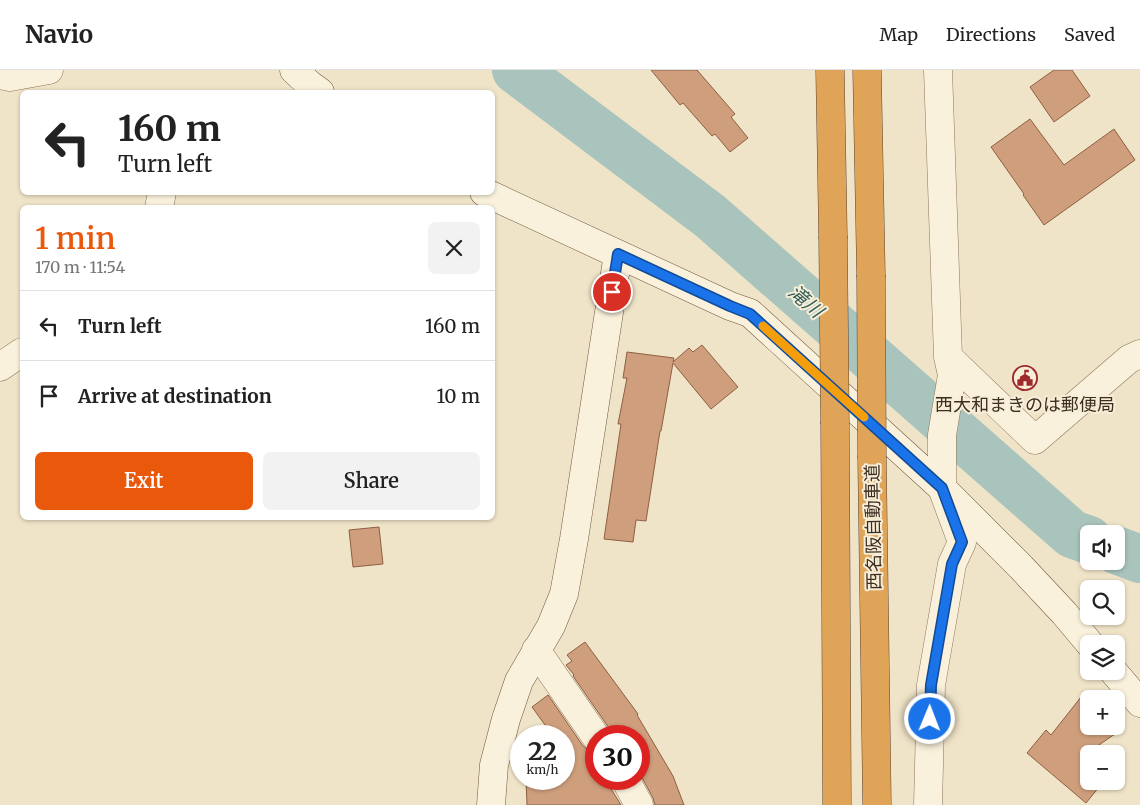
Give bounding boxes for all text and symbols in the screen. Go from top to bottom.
text: Navio [25,19,93,50]
text: Map [880,23,918,46]
text: Directions [946,23,1036,46]
text: Saved [1064,23,1115,46]
text: 160 m [118,107,221,151]
icon: left [35,110,100,175]
text: Turn left [118,150,212,178]
text: 1 min [35,219,116,257]
button: close [428,222,480,274]
text: 170 m · 11:54 [35,257,125,277]
pin [591,271,633,313]
icon: arrive [598,278,626,306]
water label: 滝川 [784,279,830,324]
icon: left [35,312,63,340]
text: Turn left [78,314,162,338]
text: 160 m [425,314,480,338]
public building icon: 西大和まきのは郵便局 [1012,365,1038,391]
icon: arrive [35,382,63,410]
text: Arrive at destination [78,384,272,408]
text: 10 m [437,384,480,408]
place label: 西大和まきのは郵便局 [935,393,1115,416]
button: Exit [35,452,253,510]
button: Share [263,452,480,510]
street label: 西名阪自動車道 [860,464,886,590]
map controls [1080,525,1125,790]
button: sound [1080,525,1125,570]
button: search [1080,580,1125,625]
button: layers [1080,635,1125,680]
button: + [1080,690,1125,735]
position arrow [903,692,955,744]
speed limit sign: 30 [585,725,650,790]
text: 22 [528,735,557,767]
button: − [1080,745,1125,790]
text: km/h [527,762,558,777]

